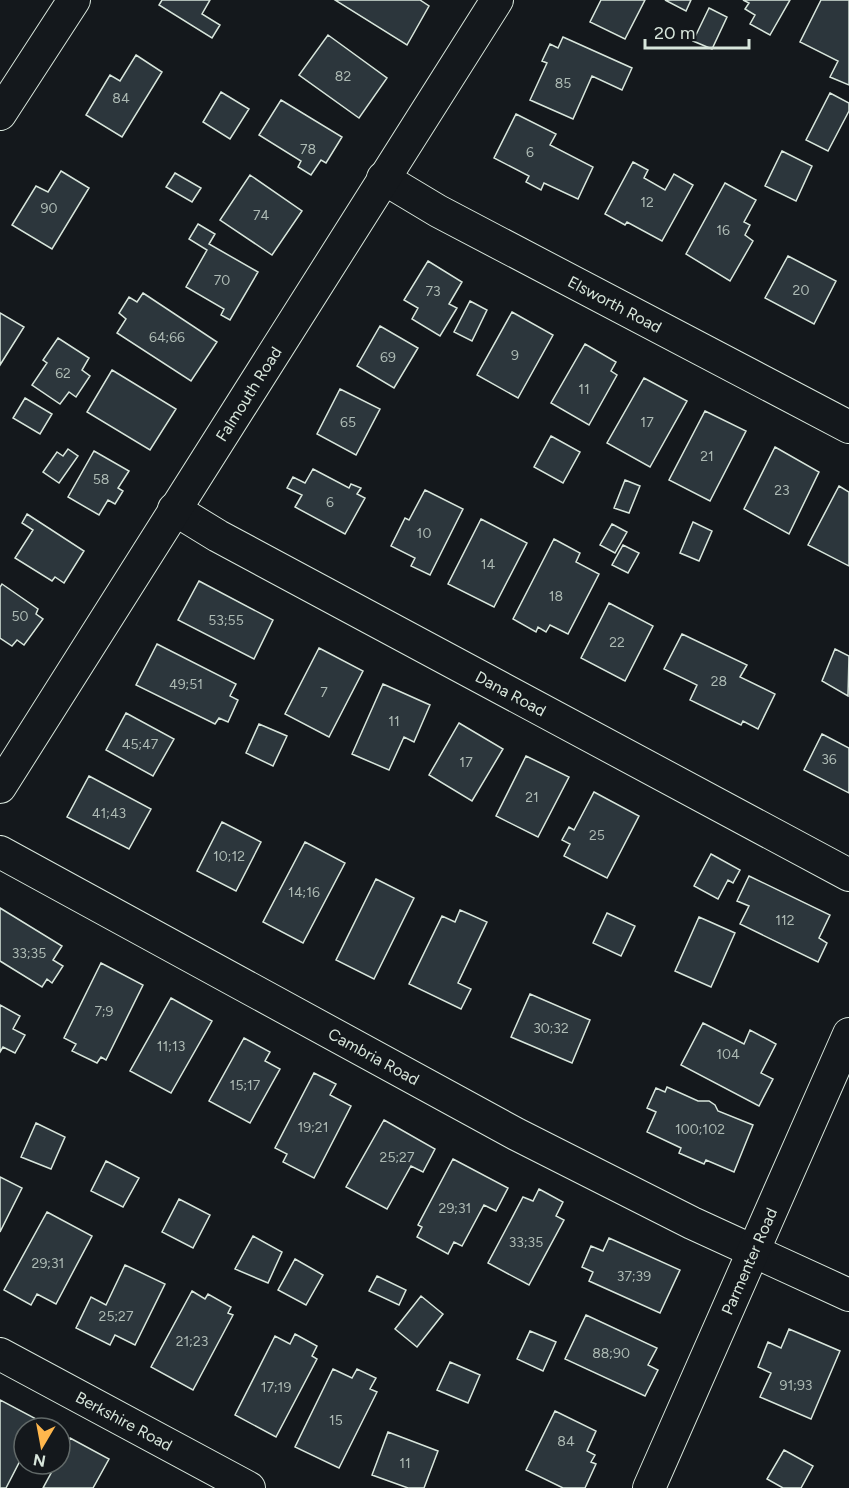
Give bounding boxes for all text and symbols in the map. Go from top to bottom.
scale bar [645,12,748,50]
text: 20 m [654,22,695,44]
house number: 82 [335,68,351,85]
house number: 85 [555,75,571,92]
house number: 84 [112,90,130,107]
house number: 78 [300,141,316,158]
house number: 6 [526,144,534,161]
house number: 12 [640,194,654,211]
house number: 90 [41,200,57,217]
house number: 74 [253,207,269,224]
house number: 16 [716,222,730,239]
house number: 70 [214,272,230,289]
street label: Elsworth Road [565,272,665,336]
house number: 20 [793,282,809,299]
house number: 73 [425,283,441,300]
house number: 64;66 [149,329,185,346]
street label: Falmouth Road [211,343,285,445]
house number: 9 [511,347,519,364]
house number: 69 [380,349,396,366]
house number: 62 [55,365,71,382]
house number: 11 [578,381,590,398]
house number: 65 [340,414,356,431]
house number: 17 [640,414,654,431]
house number: 21 [700,448,714,465]
house number: 58 [93,471,109,488]
house number: 23 [774,482,790,499]
house number: 6 [326,494,334,511]
house number: 10 [417,525,431,542]
house number: 14 [481,556,496,573]
house number: 18 [549,588,563,605]
house number: 50 [11,608,29,625]
house number: 53;55 [208,612,244,629]
house number: 22 [609,634,625,651]
street label: Dana Road [472,667,549,720]
house number: 28 [711,673,727,690]
house number: 49;51 [169,676,203,693]
house number: 7 [320,684,328,701]
house number: 11 [388,713,400,730]
house number: 45;47 [122,736,159,753]
house number: 36 [821,751,837,768]
house number: 17 [459,754,473,771]
house number: 21 [525,789,539,806]
house number: 41;43 [92,805,126,822]
house number: 25 [589,827,605,844]
house number: 10;12 [213,848,245,865]
house number: 14;16 [288,884,320,901]
house number: 112 [775,912,795,929]
house number: 33;35 [12,945,46,962]
house number: 7;9 [94,1003,114,1020]
house number: 30;32 [533,1020,569,1037]
street label: Cambria Road [325,1024,423,1089]
house number: 11;13 [157,1038,185,1055]
house number: 104 [716,1046,740,1063]
house number: 15;17 [230,1077,261,1094]
house number: 19;21 [298,1119,328,1136]
house number: 100;102 [675,1121,725,1138]
house number: 25;27 [380,1149,415,1166]
house number: 29;31 [439,1200,471,1217]
street label: Parmenter Road [717,1205,781,1318]
house number: 33;35 [509,1234,543,1251]
house number: 29;31 [32,1255,64,1272]
house number: 37;39 [617,1268,651,1285]
house number: 25;27 [99,1308,134,1325]
house number: 21;23 [176,1333,208,1350]
house number: 88;90 [592,1345,630,1362]
house number: 91;93 [780,1377,812,1394]
house number: 17;19 [261,1379,291,1396]
street label: Berkshire Road [73,1387,176,1454]
house number: 15 [329,1412,343,1429]
north arrow [12,1416,72,1476]
house number: 84 [557,1433,575,1450]
text: N [32,1450,47,1471]
house number: 11 [399,1455,411,1472]

